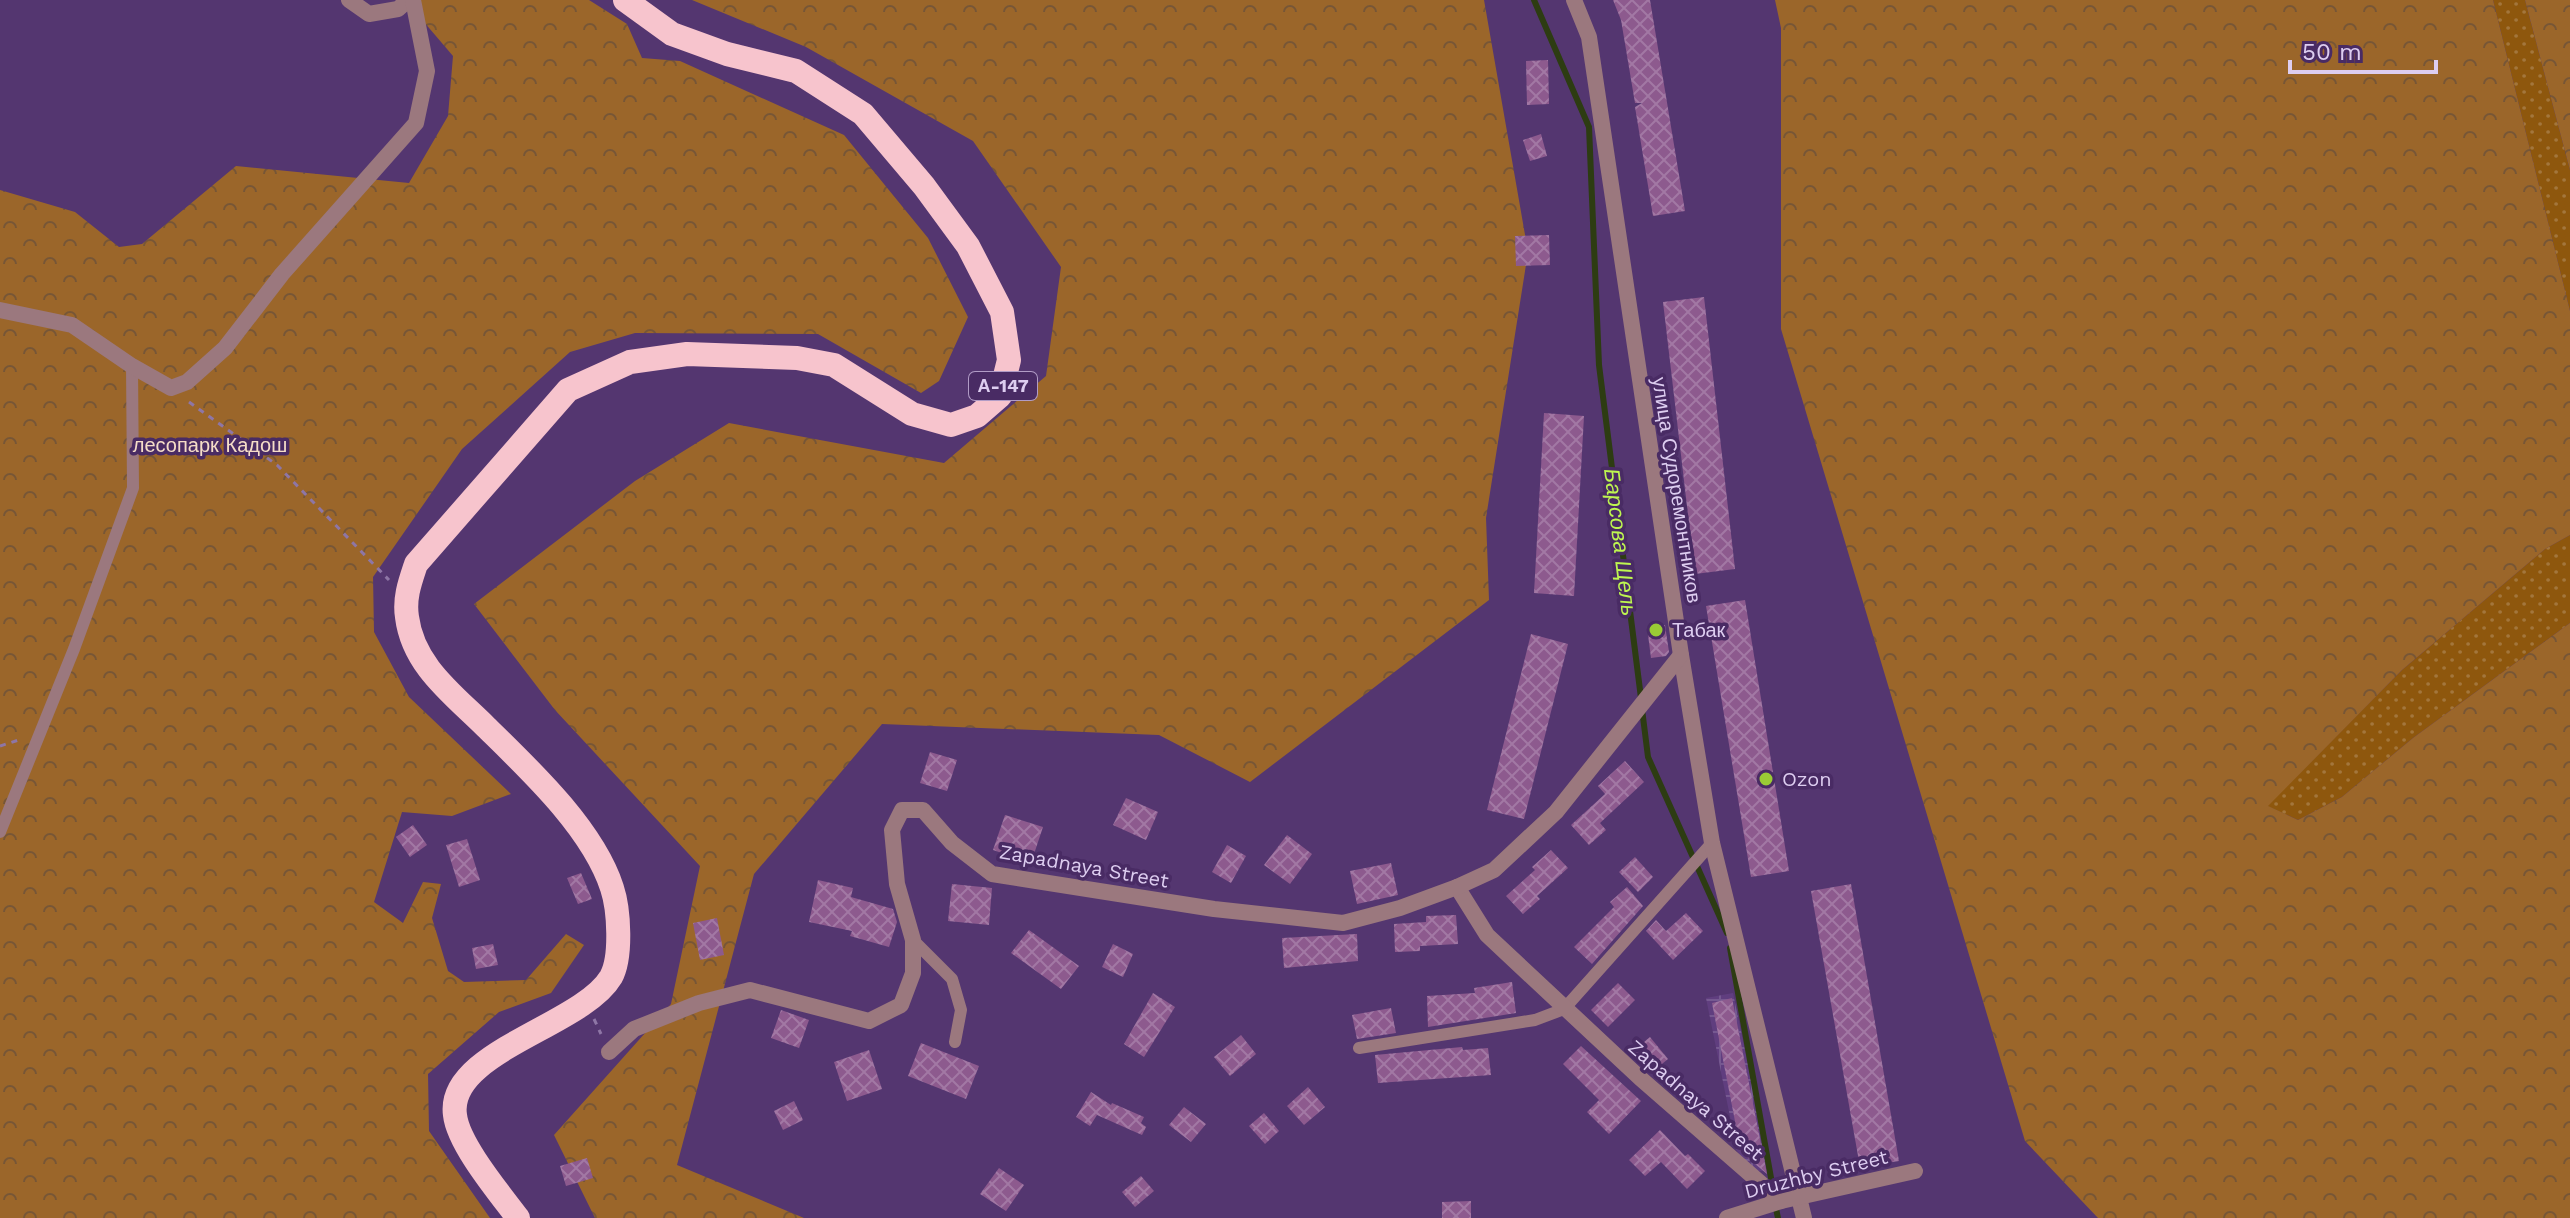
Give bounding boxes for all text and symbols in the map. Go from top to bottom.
scale bar [2290,24,2436,74]
text: 50 m [2302,38,2362,66]
road number: А-147 [969,372,1037,400]
street label: улица Судоремонтников [1647,375,1707,605]
park label: лесопарк Кадош [133,433,287,457]
water label: Барсова Щель [1599,467,1642,617]
place label: Табак [1672,618,1726,642]
marker: Табак [1647,621,1665,639]
place label: Ozon [1782,767,1832,791]
marker: Ozon [1757,770,1775,788]
street label: Zapadnaya Street [998,839,1171,893]
street label: Zapadnaya Street [1623,1035,1769,1166]
street label: Druzhby Street [1742,1144,1891,1203]

